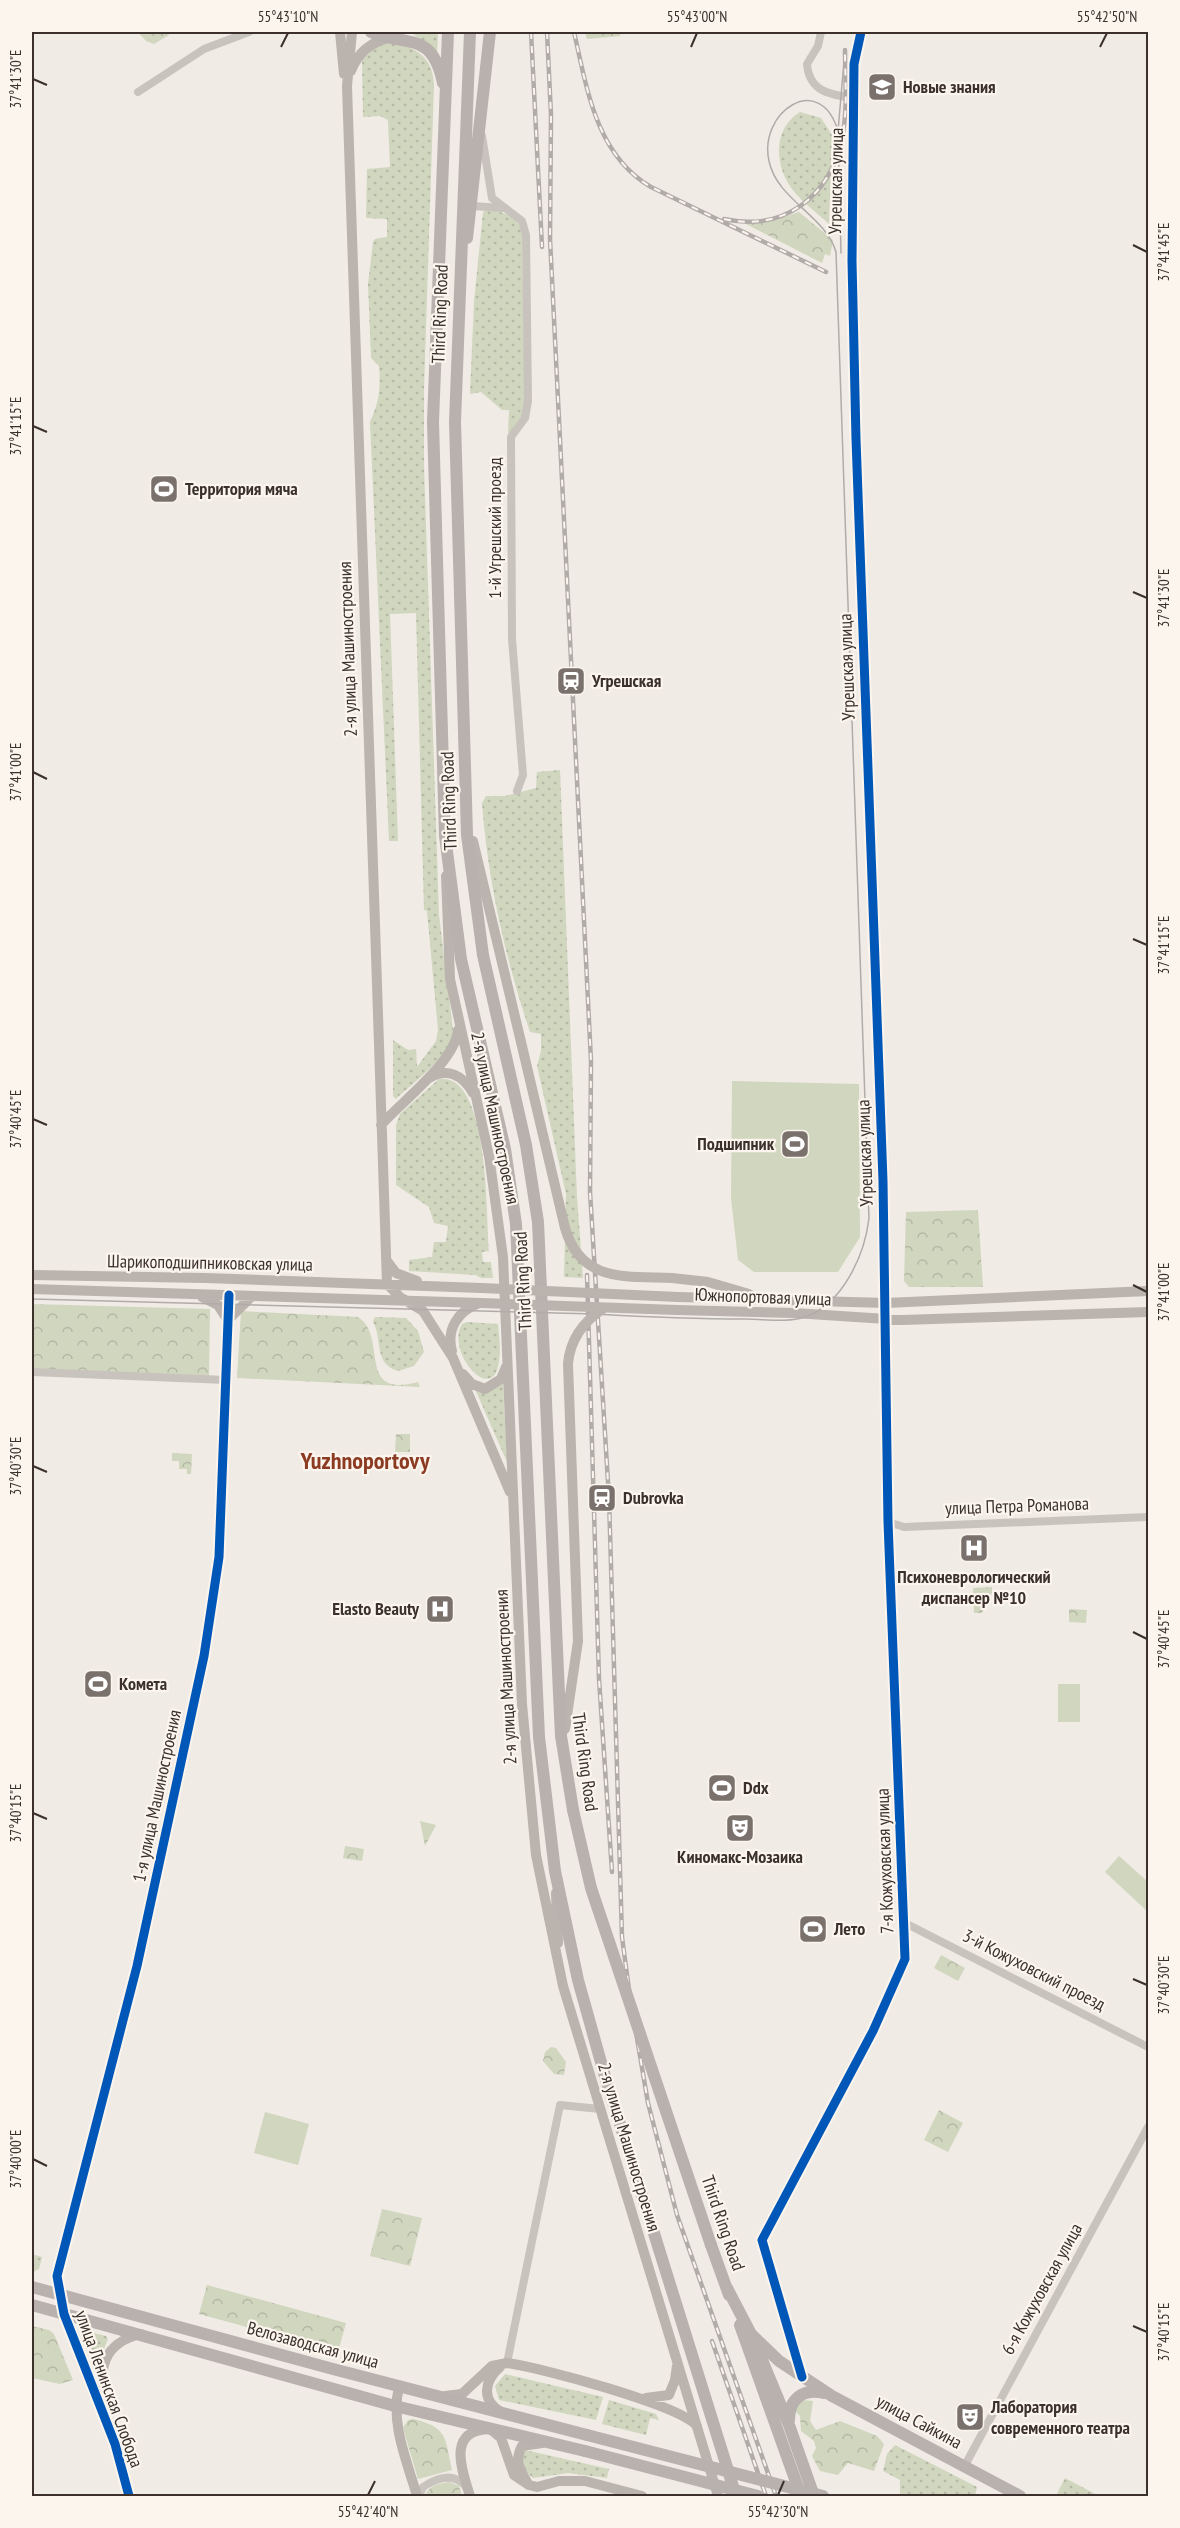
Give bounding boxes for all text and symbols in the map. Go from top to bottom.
text: 55°43'10"N [258,7,318,26]
text: 55°43'00"N [667,7,727,26]
text: 55°42'50"N [1077,7,1137,26]
text: 37°41'30"E [6,49,25,109]
school or university icon: Новые знания [866,71,898,103]
place label: Новые знания [903,75,996,98]
street label: Угрешская улица [823,127,848,235]
text: 37°41'45"E [1154,222,1173,282]
street label: Third Ring Road [426,264,453,364]
text: 37°41'15"E [6,396,25,456]
street label: 1-й Угрешский проезд [483,457,506,599]
sports icon: Территория мяча [148,473,180,505]
place label: Территория мяча [185,477,298,500]
street label: 2-я улица Машиностроения [333,561,362,737]
text: 37°41'30"E [1154,568,1173,628]
street label: Угрешская улица [833,613,860,721]
station icon: Угрешская [555,665,587,697]
place label: Угрешская [591,669,661,692]
text: 37°41'00"E [6,742,25,802]
street label: Third Ring Road [435,751,462,851]
text: 37°41'15"E [1154,915,1173,975]
street label: 2-я улица Машиностроения [466,1030,525,1206]
text: 37°40'45"E [6,1089,25,1149]
street label: Угрешская улица [851,1099,878,1207]
sports icon: Подшипник [779,1128,811,1160]
place label: Подшипник [697,1132,775,1155]
street label: Third Ring Road [508,1231,537,1331]
street label: Шарикоподшипниковская улица [107,1249,313,1276]
text: 37°41'00"E [1154,1262,1173,1322]
street label: Южнопортовая улица [694,1283,832,1310]
text: 37°40'30"E [6,1436,25,1496]
district label: Yuzhnoportovy [299,1445,430,1476]
station icon: Dubrovka [586,1482,618,1514]
place label: Dubrovka [623,1486,684,1509]
street label: улица Петра Романова [944,1491,1089,1520]
hospital icon: Психоневрологический диспансер №10 [958,1532,990,1564]
place label: Психоневрологический диспансер №10 [897,1565,1051,1609]
street label: 2-я улица Машиностроения [489,1589,522,1765]
hospital icon: Elasto Beauty [424,1593,456,1625]
place label: Elasto Beauty [332,1597,420,1620]
text: 37°40'45"E [1154,1609,1173,1669]
sports icon: Комета [82,1668,114,1700]
place label: Комета [119,1672,167,1695]
street label: 1-я улица Машиностроения [127,1708,186,1884]
street label: Third Ring Road [567,1711,604,1813]
sports icon: Ddx [706,1772,738,1804]
place label: Ddx [743,1776,769,1799]
text: 37°40'15"E [6,1783,25,1843]
street label: 7-я Кожуховская улица [870,1788,899,1934]
theatre icon: Киномакс-Мозаика [724,1812,756,1844]
place label: Киномакс-Мозаика [677,1845,803,1868]
sports icon: Лето [797,1913,829,1945]
place label: Лето [833,1917,865,1940]
street label: 3-й Кожуховский проезд [959,1924,1110,2016]
text: 37°40'30"E [1154,1955,1173,2015]
street label: 2-я улица Машиностроения [593,2060,666,2234]
text: 37°40'00"E [6,2129,25,2189]
street label: Third Ring Road [696,2172,750,2273]
street label: 6-я Кожуховская улица [996,2219,1087,2358]
text: 37°40'15"E [1154,2302,1173,2362]
street label: улица Ленинская Слобода [70,2307,149,2470]
street label: Велозаводская улица [245,2316,381,2373]
street label: улица Сайкина [872,2389,966,2454]
place label: Лаборатория современного театра [990,2395,1130,2439]
theatre icon: Лаборатория современного театра [954,2401,986,2433]
text: 55°42'40"N [338,2502,398,2521]
text: 55°42'30"N [748,2502,808,2521]

